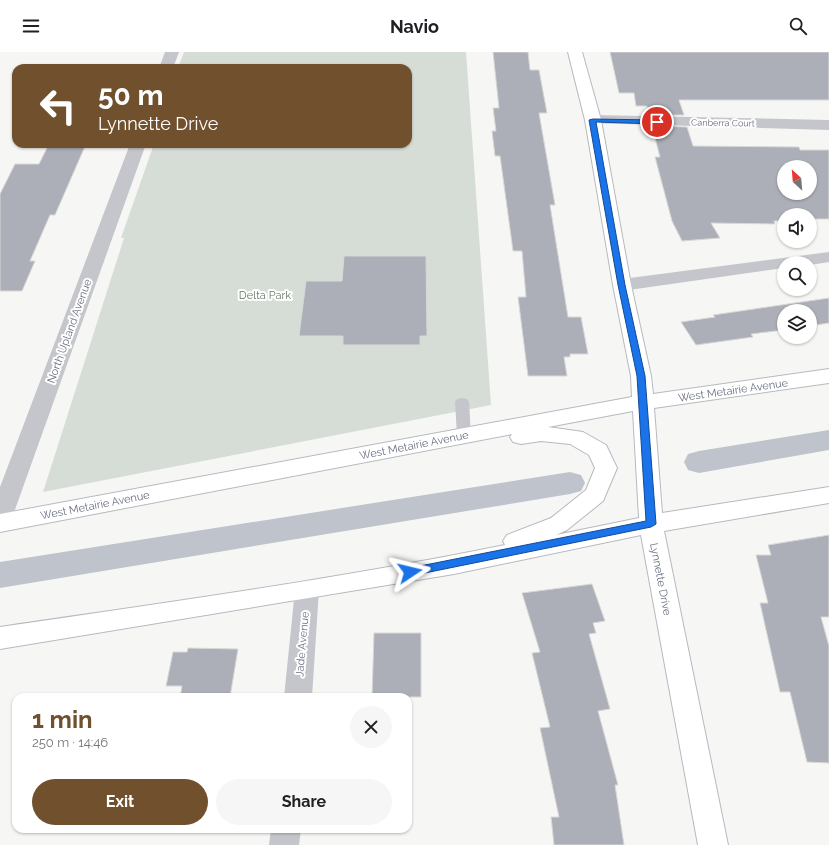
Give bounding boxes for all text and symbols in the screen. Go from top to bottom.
icon: menu [20,15,42,37]
icon: search [787,15,809,37]
text: Navio [390,16,439,37]
text: 50 m [98,79,164,112]
icon: left [32,80,84,132]
pin [640,105,674,139]
icon: arrive [646,111,668,133]
text: Lynnette Drive [98,113,218,134]
street label: Canberra Court [691,117,755,129]
north arrow [777,160,817,200]
map controls [777,160,817,344]
button: sound [777,208,817,248]
button: search [777,256,817,296]
street label: North Upland Avenue [45,277,95,385]
park label: Delta Park [239,289,291,302]
button: layers [777,304,817,344]
street label: West Metairie Avenue [677,376,789,405]
street label: West Metairie Avenue [358,428,470,462]
street label: West Metairie Avenue [39,488,151,522]
street label: Lynnette Drive [647,542,674,617]
position arrow [389,551,431,593]
street label: Jade Avenue [293,610,312,677]
text: 1 min [32,705,93,734]
button: close [350,706,392,748]
text: 250 m · 14:46 [32,735,108,750]
button: Exit [32,779,208,825]
button: Share [216,779,392,825]

